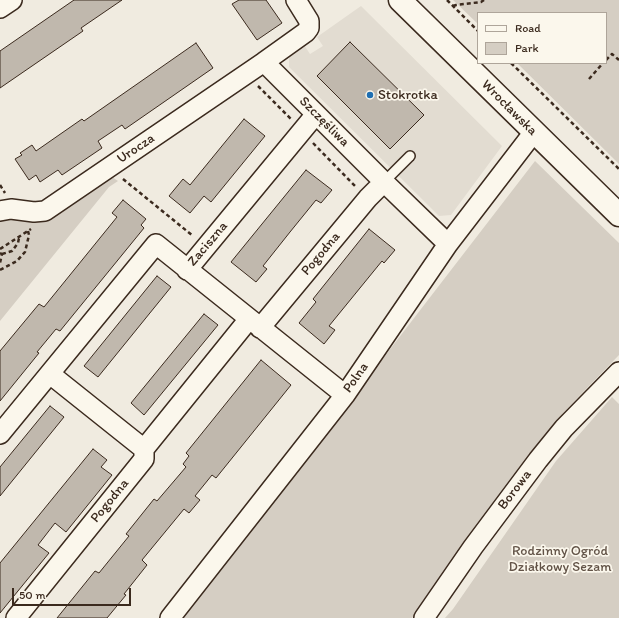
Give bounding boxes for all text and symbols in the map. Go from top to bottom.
legend [477,12,607,64]
text: Road [515,21,541,35]
text: Park [515,41,539,55]
street label: Wrocławska [478,77,540,139]
place label: Stokrotka [378,87,438,103]
marker: Stokrotka [365,90,375,100]
street label: Szczęśliwa [295,93,353,151]
street label: Urocza [114,130,158,168]
street label: Zaciszna [184,218,232,270]
street label: Pogodna [298,229,344,279]
street label: Polna [340,360,372,396]
street label: Borowa [495,467,535,513]
street label: Pogodna [87,476,133,526]
park label: Rodzinny Ogród Działkowy Sezam [509,543,611,576]
scale bar [14,580,133,606]
text: 50 m [19,588,45,602]

